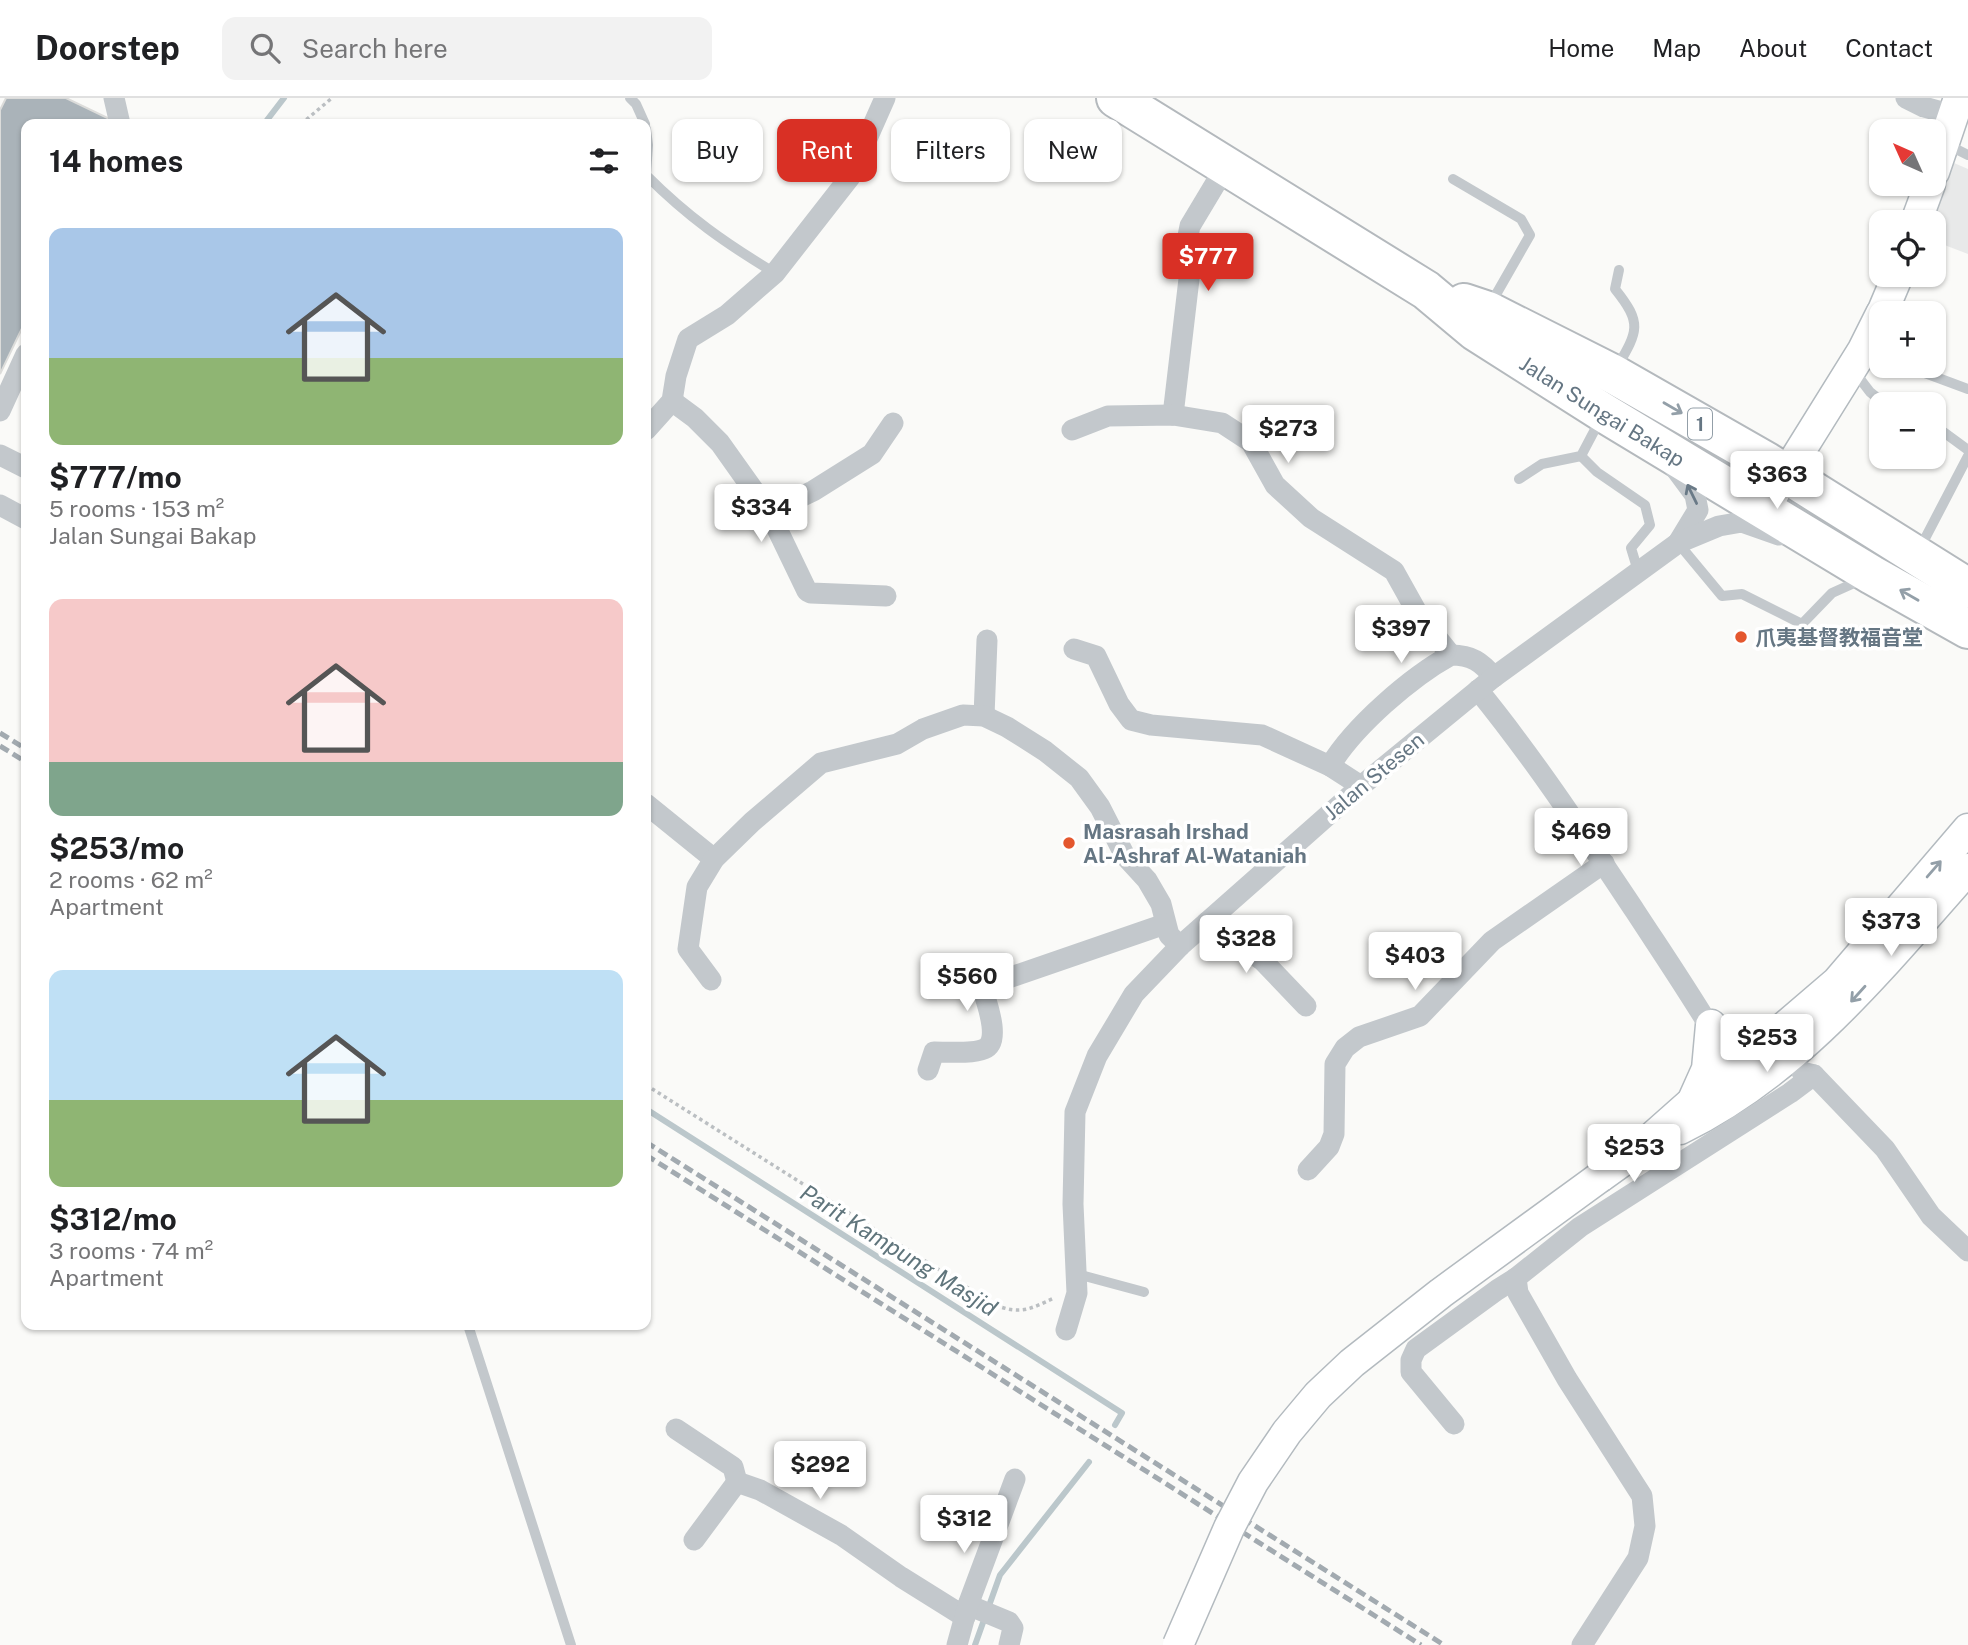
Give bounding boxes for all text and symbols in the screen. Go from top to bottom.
search box [222,17,712,80]
text: Doorstep [35,29,180,67]
icon: search [246,29,284,67]
text: Search here [302,33,448,64]
text: Home [1548,34,1614,62]
text: Map [1652,34,1701,62]
text: About [1739,34,1807,62]
text: Contact [1845,34,1933,62]
chip: Buy [672,119,763,182]
chip: Rent [777,119,877,182]
chip: Filters [891,119,1010,182]
chip: New [1024,119,1122,182]
north arrow [1869,119,1946,196]
map controls [1869,119,1946,469]
icon: filters [585,142,623,180]
text: 14 homes [49,143,183,179]
button: locate [1869,210,1946,287]
pin: $777 [1167,234,1249,293]
text: $777 [1178,242,1238,269]
icon: home [273,274,399,400]
button: + [1869,301,1946,378]
street label: Jalan Sungai Bakap [1515,350,1690,471]
button: − [1869,392,1946,469]
one-way arrow [1662,401,1682,415]
pin: $273 [1247,406,1329,465]
road number: 1 [1688,408,1712,440]
text: $273 [1258,414,1318,441]
pin: $363 [1736,452,1818,511]
text: $777/mo [49,459,182,495]
text: $363 [1746,460,1808,487]
one-way arrow [1685,483,1698,504]
pin: $334 [720,484,802,544]
text: $334 [730,493,792,520]
text: 5 rooms · 153 m² [49,495,224,522]
text: Jalan Sungai Bakap [49,522,256,549]
one-way arrow [1899,588,1919,602]
pin: $397 [1360,606,1442,665]
text: $397 [1371,614,1431,641]
place label: 爪夷基督教福音堂 [1755,625,1923,650]
marker: 爪夷基督教福音堂 [1733,629,1749,645]
icon: home [273,645,399,771]
street label: Jalan Stesen [1319,727,1429,825]
pin: $469 [1540,808,1622,868]
text: $469 [1550,817,1612,844]
place label: Masrasah Irshad Al-Ashraf Al-Wataniah [1083,819,1307,868]
text: $253/mo [49,830,184,866]
marker: Masrasah Irshad Al-Ashraf Al-Wataniah [1061,835,1077,851]
one-way arrow [1926,860,1942,878]
text: 2 rooms · 62 m² [49,866,213,893]
text: Apartment [49,893,164,920]
pin: $373 [1850,898,1932,958]
text: $373 [1861,907,1921,934]
pin: $328 [1205,916,1287,975]
text: $328 [1216,924,1276,951]
pin: $403 [1374,932,1456,992]
text: $403 [1385,941,1445,968]
pin: $560 [926,954,1008,1013]
text: $560 [936,962,998,989]
one-way arrow [1850,985,1866,1003]
pin: $253 [1726,1014,1808,1074]
icon: home [273,1016,399,1142]
text: $253 [1736,1023,1798,1050]
pin: $253 [1593,1124,1675,1184]
text: $253 [1603,1133,1665,1160]
water label: Parit Kampung Masjid [795,1178,1003,1322]
text: $312/mo [49,1201,177,1237]
text: 3 rooms · 74 m² [49,1237,213,1264]
text: Apartment [49,1264,164,1291]
pin: $292 [779,1442,861,1501]
text: $292 [790,1450,850,1477]
pin: $312 [923,1496,1005,1555]
text: $312 [936,1504,992,1531]

